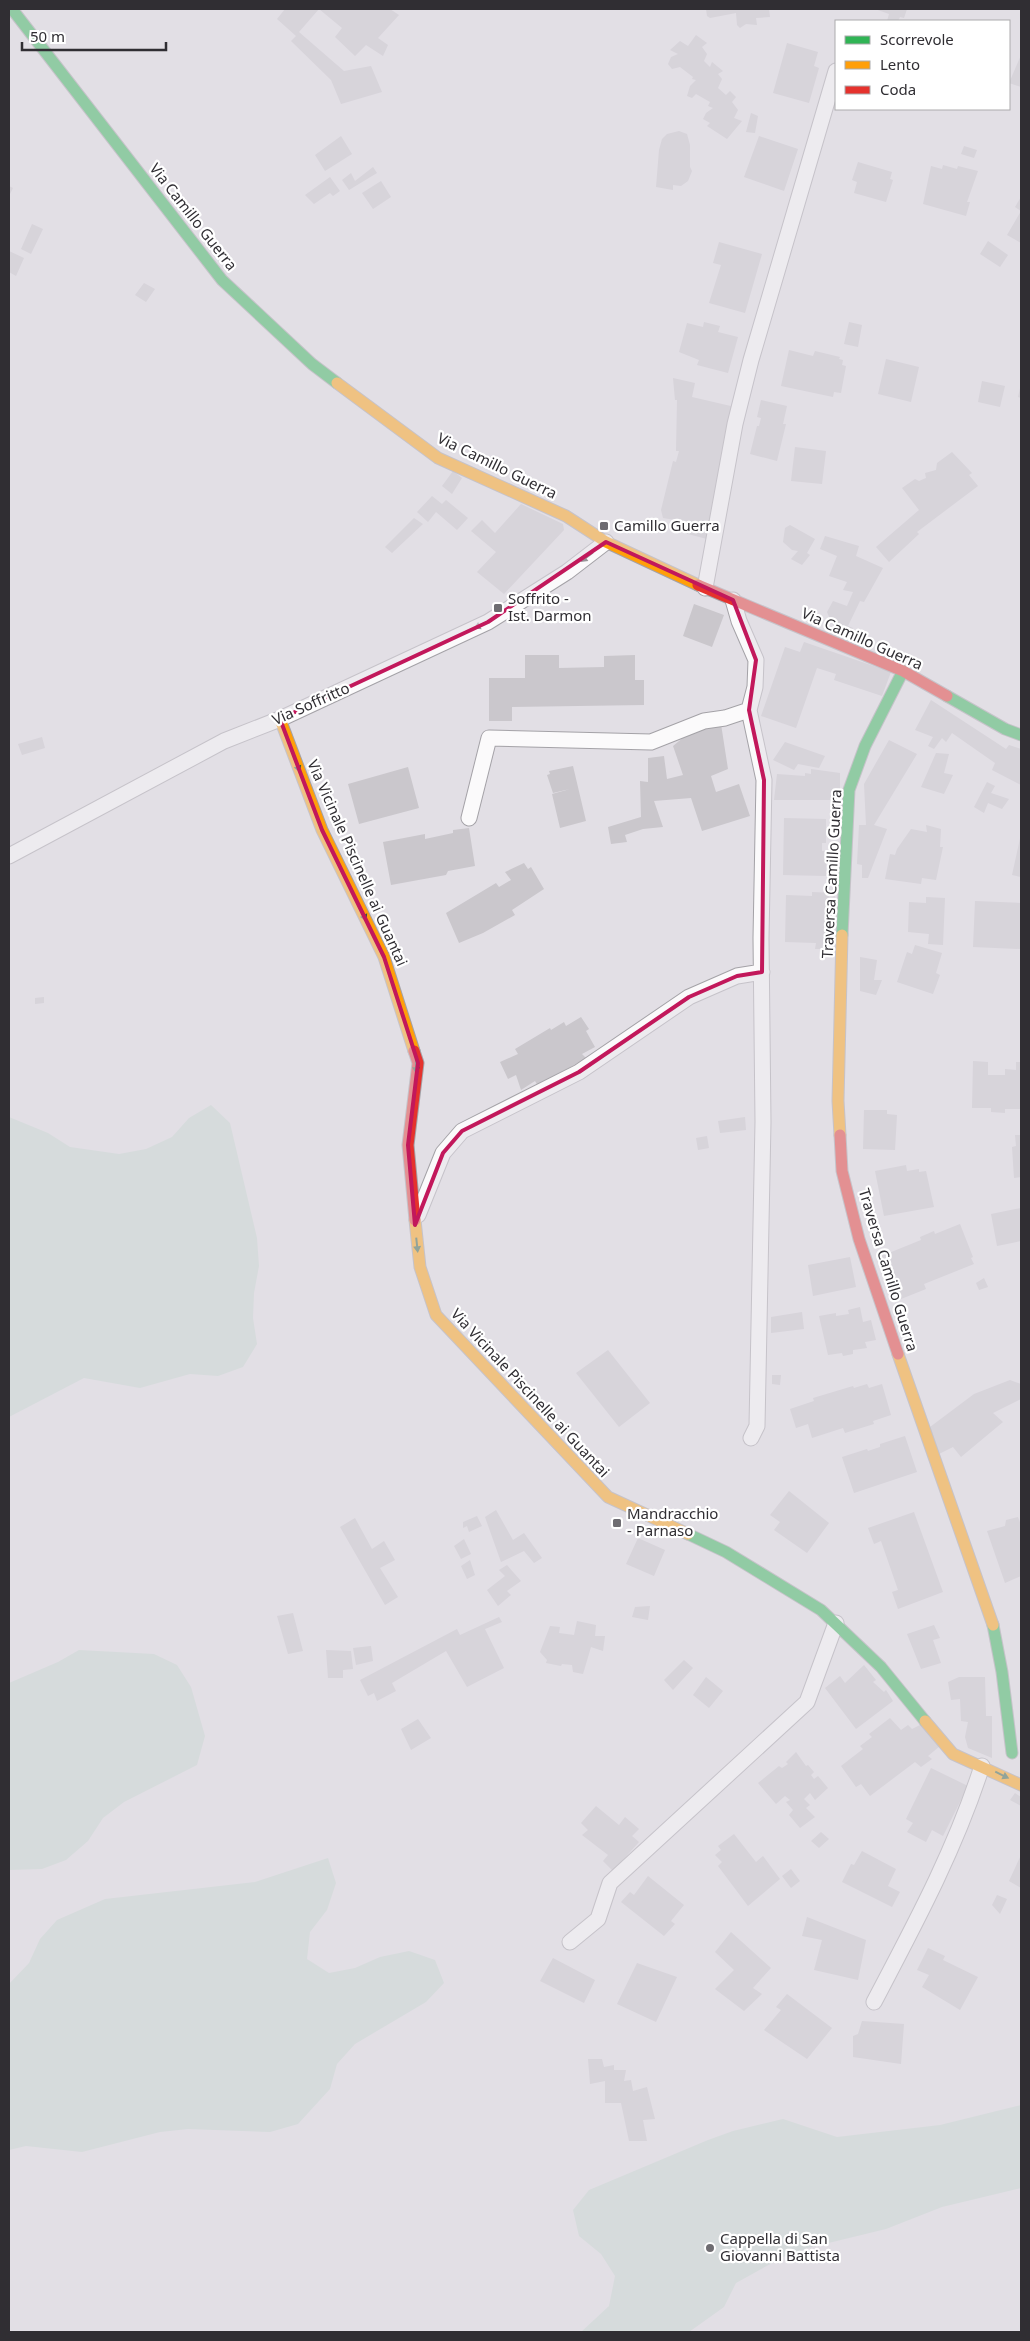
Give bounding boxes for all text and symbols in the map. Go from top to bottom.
scale bar [22,20,166,52]
legend [835,20,1010,110]
text: 50 m [30,26,65,46]
text: Scorrevole [880,29,954,49]
text: Lento [880,54,920,74]
text: Coda [880,79,916,99]
street label: Via Camillo Guerra [146,159,242,274]
street label: Via Camillo Guerra [434,427,561,503]
place label: Camillo Guerra [614,515,720,535]
marker: Camillo Guerra [598,520,610,532]
one-way arrow [580,552,594,562]
place label: Soffrito - Ist. Darmon [508,588,592,625]
marker: Soffrito - Ist. Darmon [492,602,504,614]
street label: Via Camillo Guerra [799,602,926,674]
one-way arrow [474,621,489,629]
street label: Via Soffritto [269,677,352,729]
street label: Via Vicinale Piscinelle ai Guantai [303,756,413,969]
one-way arrow [293,758,301,773]
street label: Traversa Camillo Guerra [817,789,845,959]
one-way arrow [358,906,367,921]
one-way arrow [412,1058,420,1074]
street label: Traversa Camillo Guerra [855,1186,923,1354]
one-way arrow [413,1237,421,1253]
street label: Via Vicinale Piscinelle ai Guantai [447,1304,614,1481]
place label: Mandracchio - Parnaso [627,1503,718,1540]
marker: Mandracchio - Parnaso [611,1517,623,1529]
one-way arrow [995,1772,1009,1780]
place label: Cappella di San Giovanni Battista [720,2228,840,2265]
marker: Cappella di San Giovanni Battista [704,2242,716,2254]

